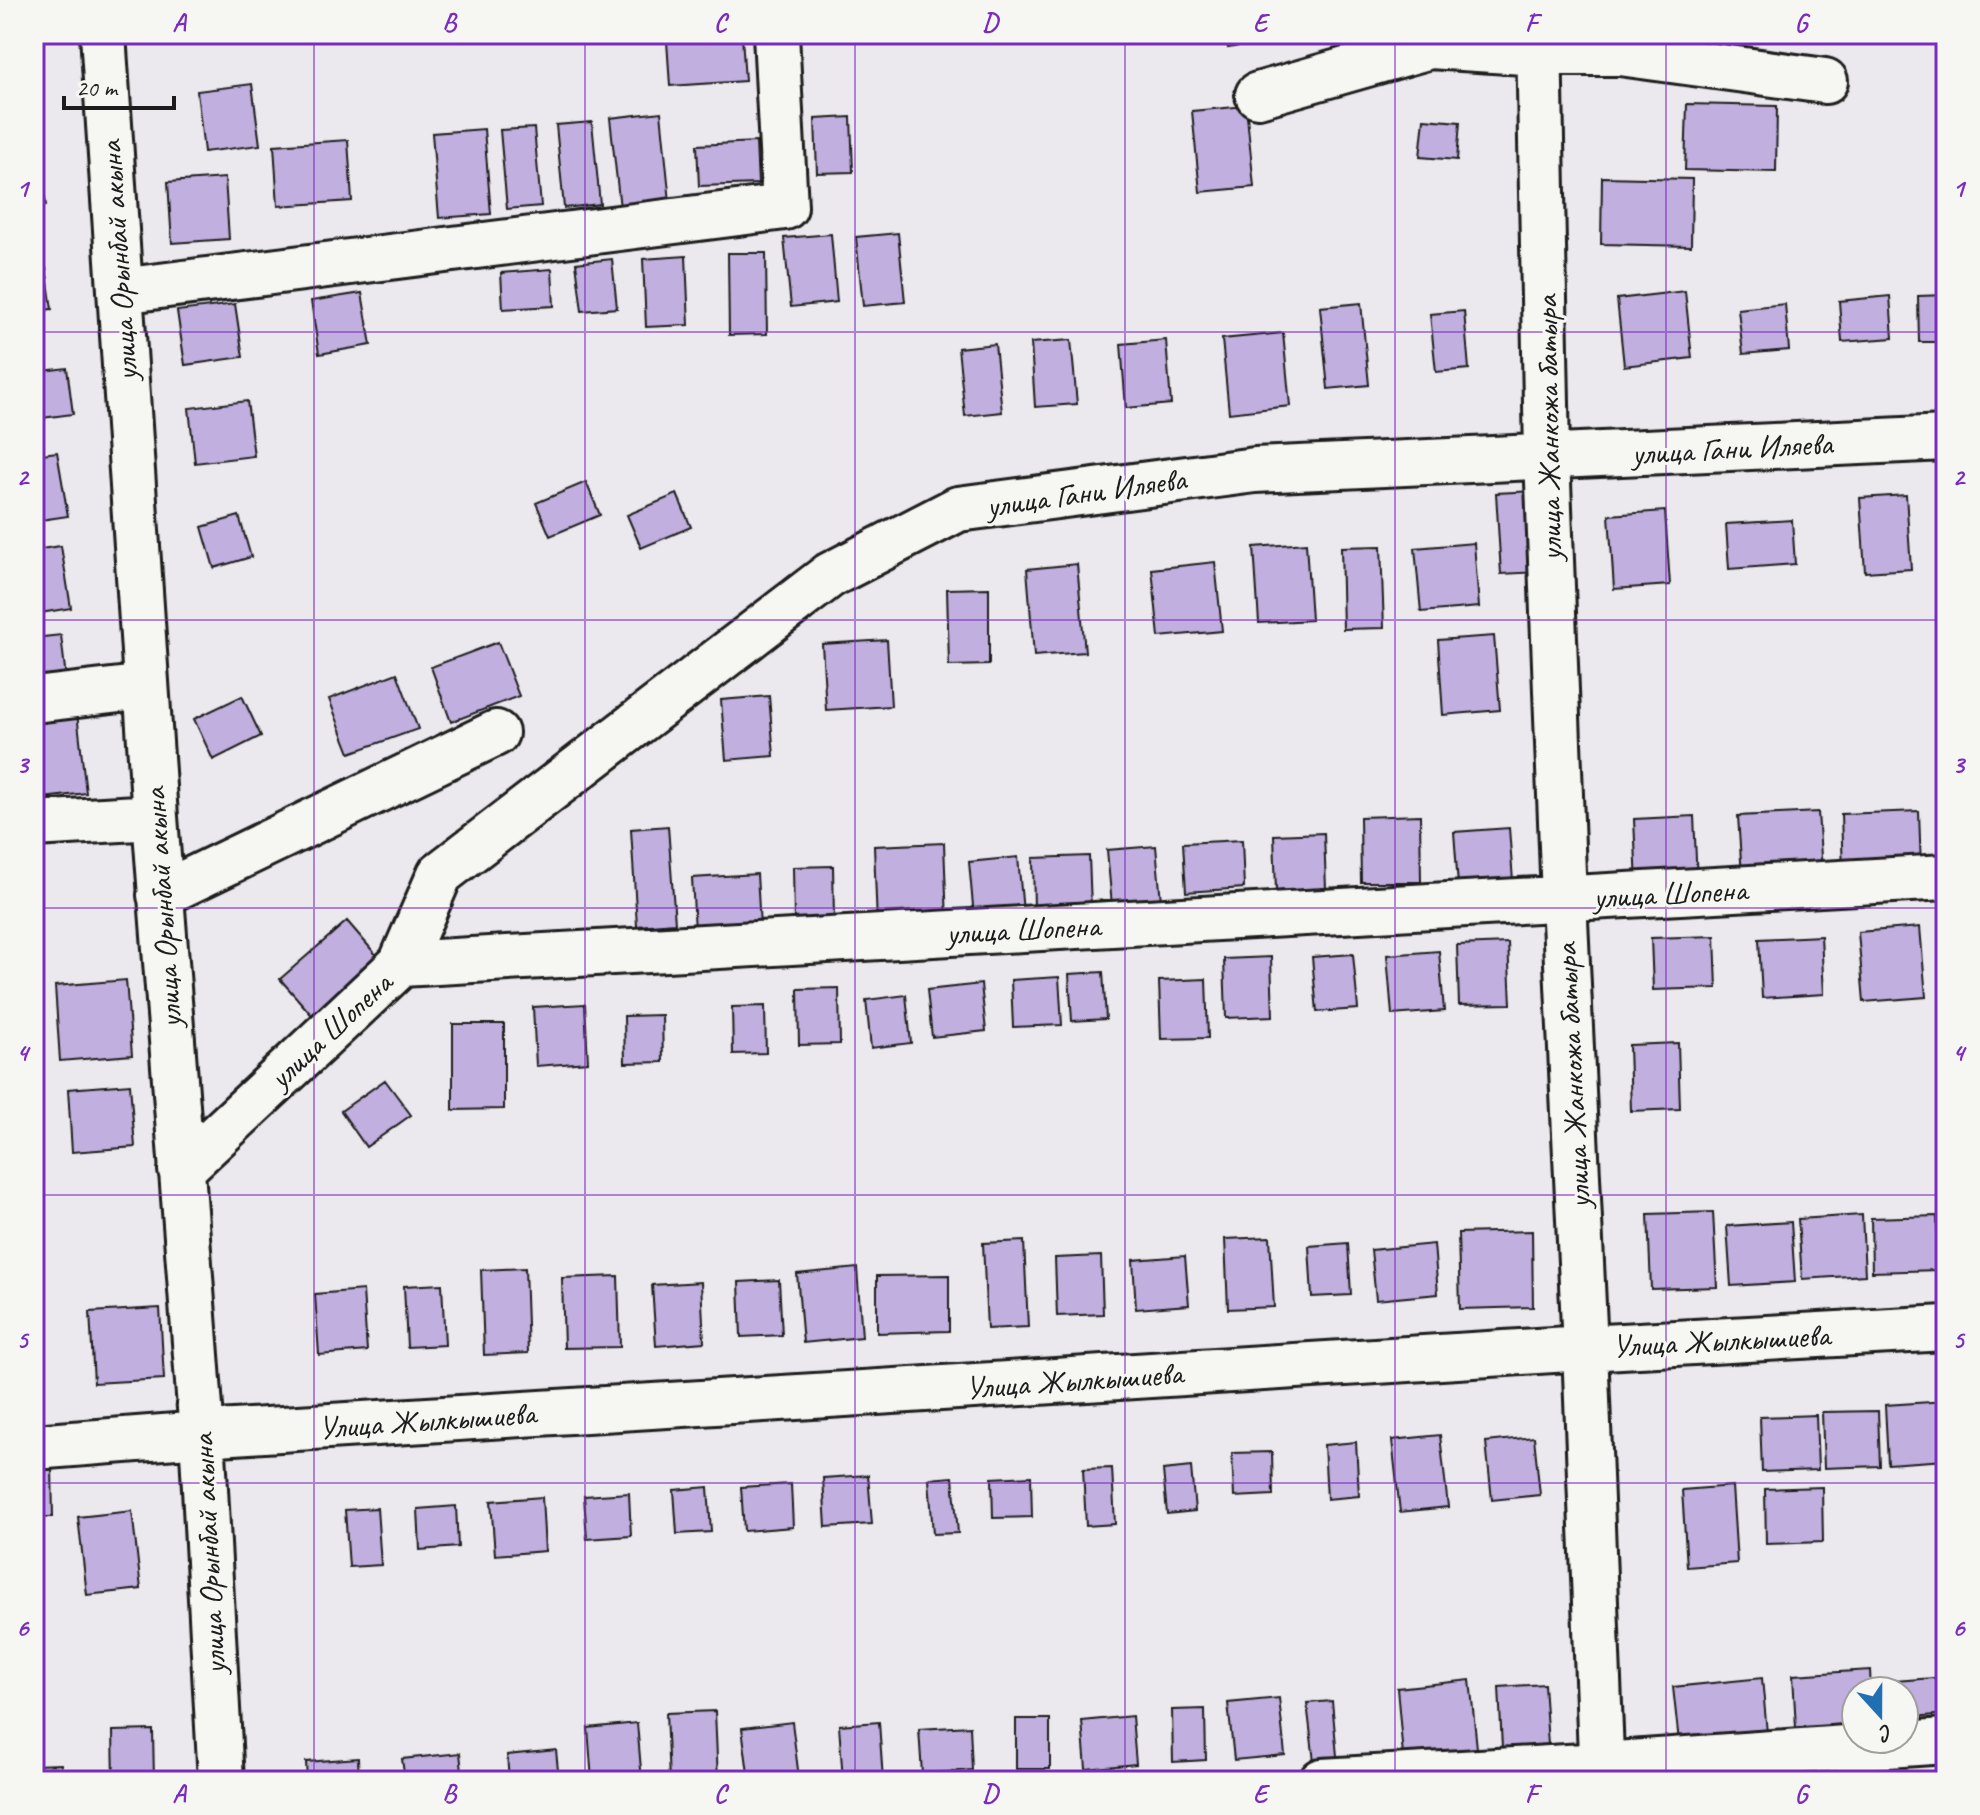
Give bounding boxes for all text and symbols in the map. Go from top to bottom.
text: A [172,6,187,39]
text: B [442,6,458,39]
text: C [714,6,730,39]
text: D [982,6,1000,39]
text: E [1253,6,1271,39]
text: F [1525,6,1543,39]
text: G [1795,6,1811,39]
scale bar [64,60,174,110]
text: 20 m [76,73,119,103]
street label: улица Орынбай акына [90,137,147,385]
text: 1 [16,172,31,205]
text: 1 [1952,172,1967,205]
street label: улица Жанкожа батыра [1526,293,1571,563]
street label: улица Гани Иляева [1629,423,1836,474]
street label: улица Гани Иляева [982,458,1191,527]
text: 2 [16,460,30,493]
text: 2 [1952,460,1966,493]
text: 3 [16,748,30,781]
text: 3 [1952,748,1966,781]
street label: улица Орынбай акына [134,784,191,1032]
street label: улица Шопена [1590,869,1751,918]
street label: улица Шопена [943,905,1104,954]
street label: улица Жанкожа батыра [1545,940,1600,1212]
street label: улица Шопена [259,961,403,1099]
text: 4 [16,1036,31,1069]
text: 4 [1952,1036,1967,1069]
street label: Улица Жылкышиева [1611,1314,1834,1367]
text: 5 [16,1323,30,1356]
text: 5 [1952,1323,1966,1356]
street label: Улица Жылкышиева [964,1352,1187,1409]
street label: Улица Жылкышиева [317,1392,540,1449]
street label: улица Орынбай акына [182,1431,235,1677]
text: 6 [16,1611,30,1644]
text: 6 [1952,1611,1966,1644]
north arrow [1840,1675,1920,1755]
text: С [1874,1718,1897,1749]
text: A [172,1777,187,1810]
text: B [442,1777,458,1810]
text: C [714,1777,730,1810]
text: D [982,1777,1000,1810]
text: E [1253,1777,1271,1810]
text: F [1525,1777,1543,1810]
text: G [1795,1777,1811,1810]

